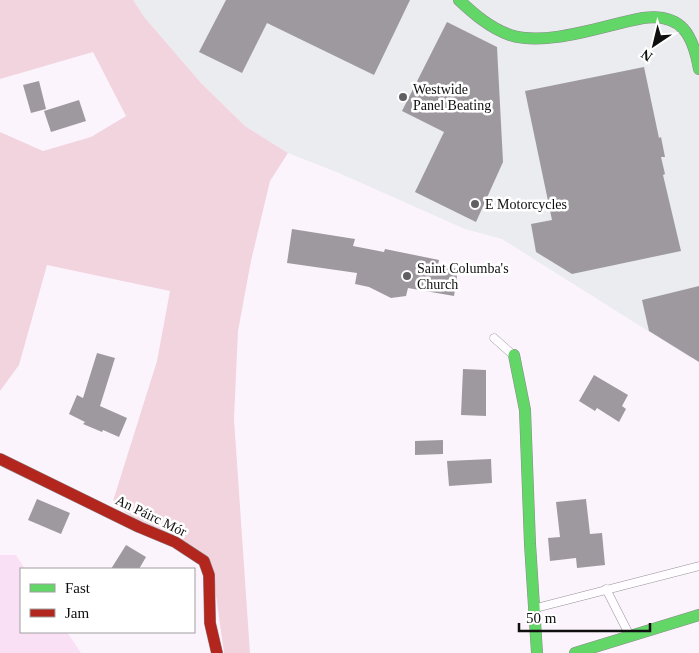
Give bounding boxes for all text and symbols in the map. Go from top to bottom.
north arrow [629,20,679,70]
text: N [638,46,655,64]
place label: Westwide Panel Beating [413,82,491,113]
marker: Westwide Panel Beating [397,91,409,103]
place label: E Motorcycles [485,197,567,212]
marker: E Motorcycles [469,198,481,210]
place label: Saint Columba's Church [417,261,509,292]
marker: Saint Columba's Church [401,270,413,282]
street label: An Páirc Mór [113,492,189,540]
legend [20,568,195,633]
text: Fast [65,580,91,596]
scale bar [519,600,650,632]
text: Jam [65,605,89,621]
text: 50 m [526,610,557,626]

